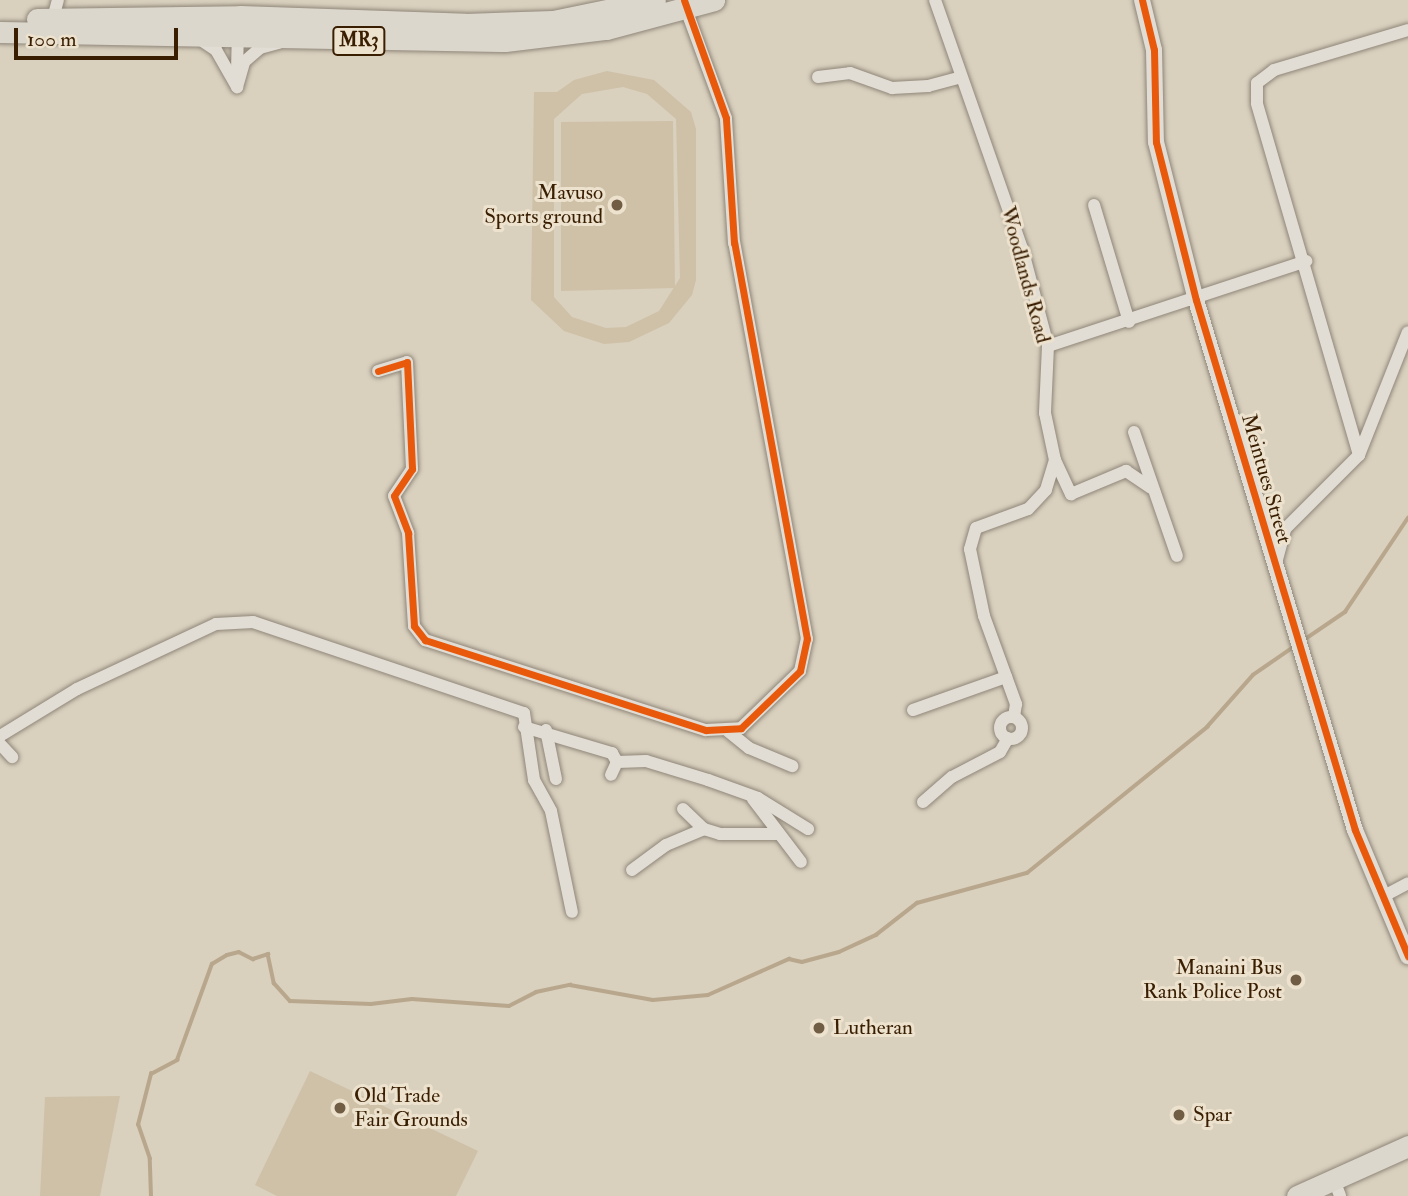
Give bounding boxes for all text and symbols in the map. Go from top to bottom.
scale bar [18,14,182,58]
road number: MR3 [331,25,387,56]
text: 100 m [27,26,77,53]
place label: Mavuso Sports ground [484,180,603,230]
marker: Mavuso Sports ground [609,197,625,213]
street label: Woodlands Road [995,204,1055,346]
street label: Meintues Street [1235,411,1297,547]
place label: Manaini Bus Rank Police Post [1143,955,1282,1005]
marker: Manaini Bus Rank Police Post [1288,972,1304,988]
place label: Lutheran [833,1015,913,1041]
marker: Lutheran [811,1020,827,1036]
place label: Old Trade Fair Grounds [354,1083,468,1133]
marker: Old Trade Fair Grounds [332,1100,348,1116]
place label: Spar [1193,1102,1232,1128]
marker: Spar [1171,1107,1187,1123]

